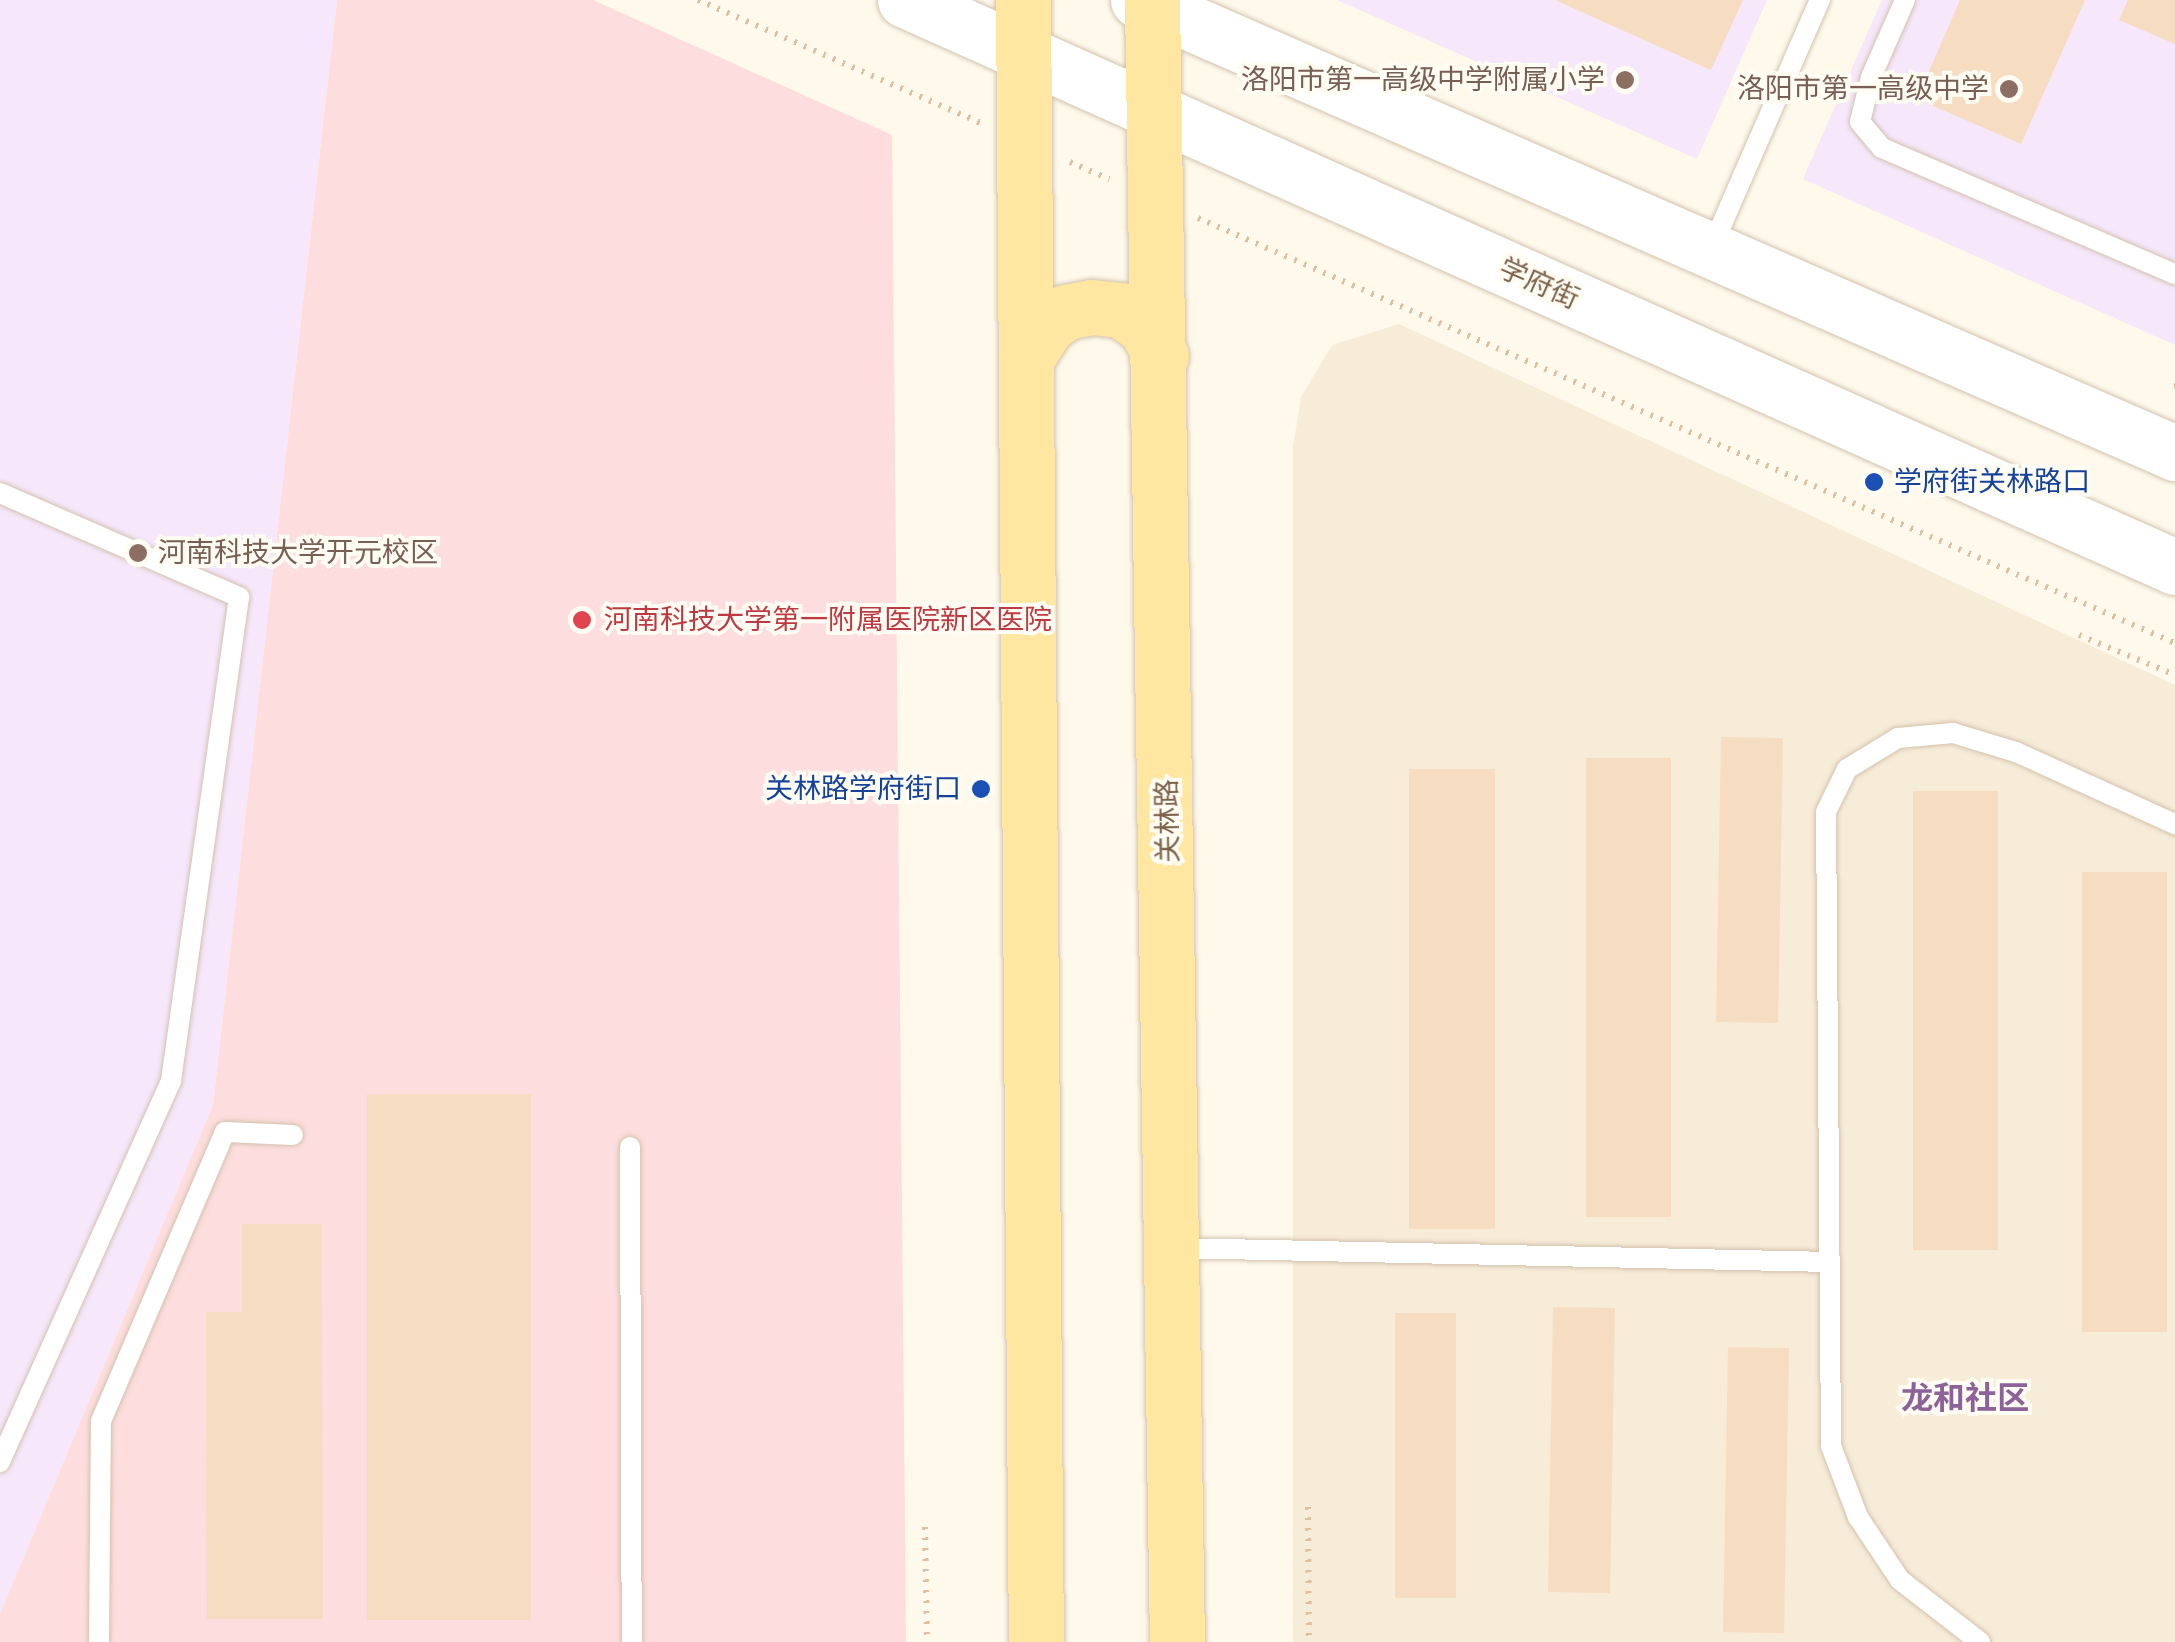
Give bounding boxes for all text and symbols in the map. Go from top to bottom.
place label: 洛阳市第一高级中学附属小学 [1241,63,1605,97]
marker: 洛阳市第一高级中学附属小学 [1614,69,1636,91]
place label: 洛阳市第一高级中学 [1737,72,1989,106]
marker: 洛阳市第一高级中学 [1998,78,2020,100]
street label: 学府街 [1494,252,1584,316]
place label: 学府街关林路口 [1894,465,2090,499]
marker: 学府街关林路口 [1863,471,1885,493]
place label: 河南科技大学开元校区 [158,536,438,570]
marker: 河南科技大学开元校区 [127,542,149,564]
place label: 河南科技大学第一附属医院新区医院 [604,603,1052,637]
marker: 河南科技大学第一附属医院新区医院 [569,607,595,633]
place label: 关林路学府街口 [765,772,961,806]
marker: 关林路学府街口 [970,778,992,800]
street label: 关林路 [1150,779,1186,863]
district label: 龙和社区 [1901,1380,2029,1418]

